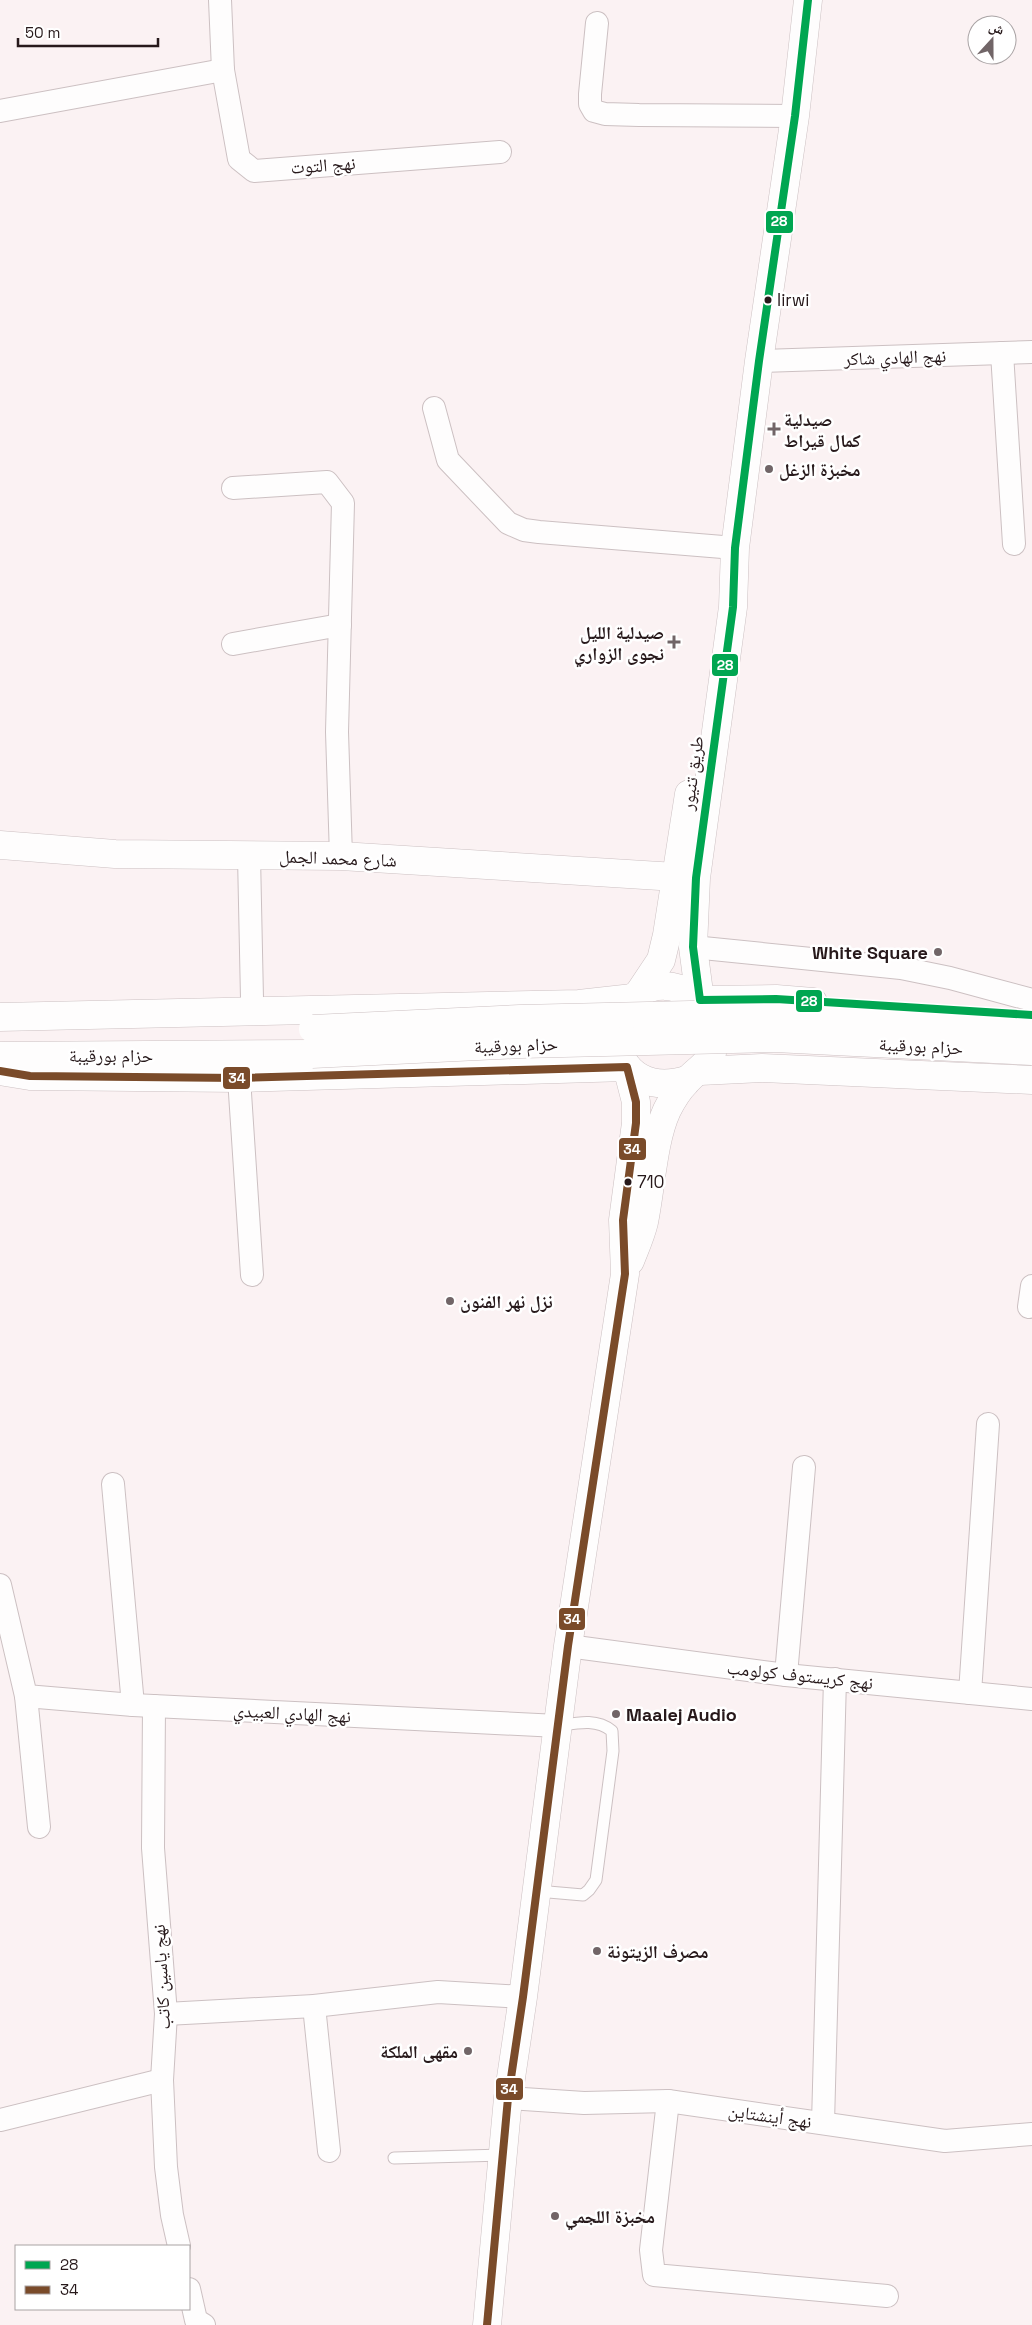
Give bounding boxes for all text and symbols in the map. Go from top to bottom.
scale bar [18,15,158,47]
north arrow [967,15,1017,65]
text: ش [986,17,1007,39]
text: 50 m [25,23,60,42]
street label: نهج التوت [290,151,356,180]
line badge: 28 [765,210,794,234]
text: 28 [771,212,788,230]
place label: Iirwi [777,289,810,311]
marker: Iirwi [763,295,773,305]
street label: نهج الهادي شاكر [842,344,947,374]
place label: صيدلية كمال قيراط [784,408,861,452]
marker: صيدلية كمال قيراط [768,423,780,435]
place label: مخبزة الزغل [779,458,860,481]
marker: مخبزة الزغل [763,463,775,475]
place label: صيدلية الليل نجوى الزواري [574,621,664,668]
marker: صيدلية الليل نجوى الزواري [668,636,680,648]
line badge: 28 [711,653,739,677]
text: 28 [717,656,734,674]
street label: طريق تنيور [675,734,709,813]
street label: شارع محمد الجمل [279,844,397,872]
place label: White Square [812,941,928,964]
marker: White Square [932,946,944,958]
line badge: 28 [795,989,823,1013]
text: 28 [801,992,818,1010]
street label: حزام بورقيبة [474,1032,559,1059]
street label: حزام بورقيبة [878,1032,964,1061]
street label: حزام بورقيبة [69,1044,153,1068]
line badge: 34 [222,1066,251,1090]
text: 34 [228,1069,246,1087]
line badge: 34 [618,1137,647,1161]
text: 34 [623,1140,641,1158]
place label: 710 [637,1171,664,1193]
marker: 710 [623,1177,633,1187]
place label: نزل نهر الفنون [460,1290,553,1313]
marker: نزل نهر الفنون [444,1295,456,1307]
line badge: 34 [558,1607,586,1631]
text: 34 [563,1610,581,1628]
street label: نهج كريستوف كولومب [726,1656,874,1695]
street label: نهج الهادي العبيدي [232,1698,352,1731]
place label: Maalej Audio [626,1703,737,1726]
marker: Maalej Audio [610,1708,622,1720]
street label: نهج ياسين كاتب [147,1924,176,2030]
place label: مصرف الزيتونة [607,1940,709,1963]
marker: مصرف الزيتونة [591,1945,603,1957]
place label: مقهى الملكة [380,2040,458,2063]
marker: مقهى الملكة [462,2045,474,2057]
line badge: 34 [495,2077,524,2101]
text: 34 [500,2080,518,2098]
street label: نهج أينشتاين [727,2099,813,2134]
place label: مخبزة اللجمي [565,2205,655,2231]
marker: مخبزة اللجمي [549,2210,561,2222]
legend [15,2245,190,2310]
text: 28 [60,2255,78,2274]
text: 34 [60,2280,78,2299]

